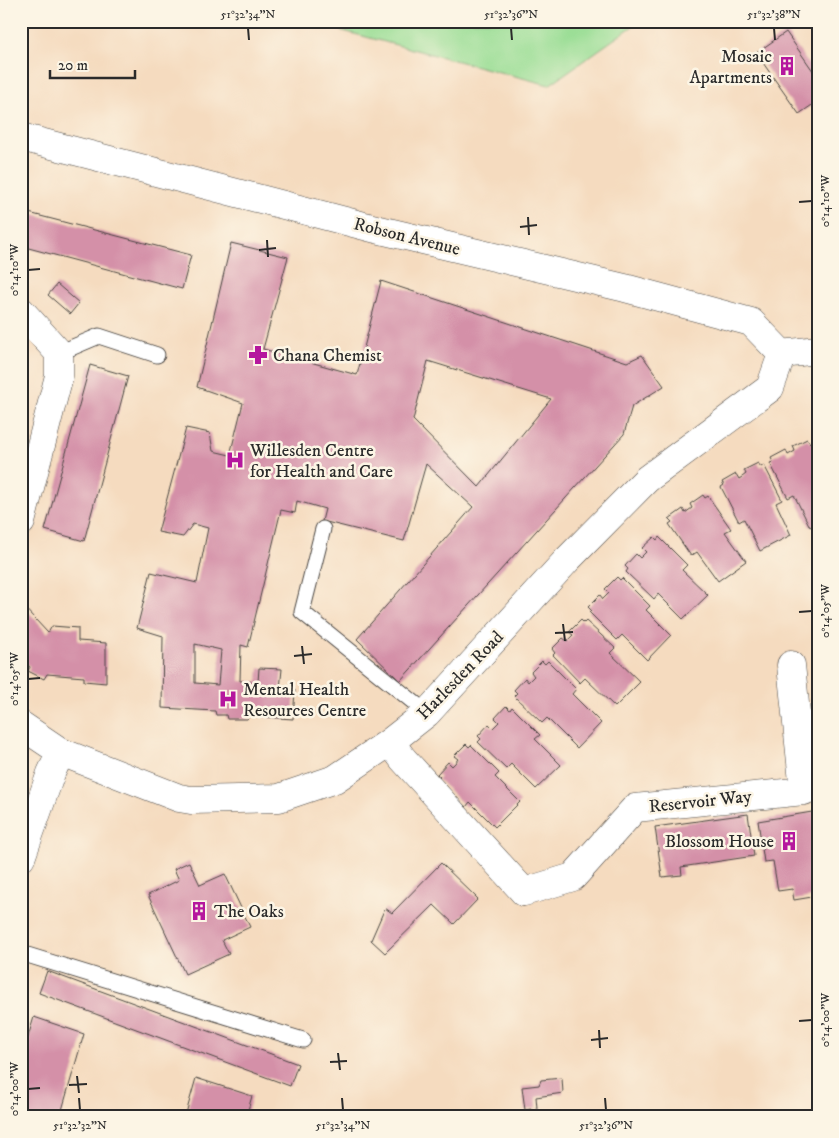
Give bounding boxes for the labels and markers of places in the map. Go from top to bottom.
place label: Mosaic Apartments [689,46,772,89]
building icon: Mosaic Apartments [776,55,798,77]
pharmacy icon: Chana Chemist [247,344,269,366]
place label: Chana Chemist [273,345,382,367]
place label: Willesden Centre for Health and Care [249,440,393,483]
hospital icon: Willesden Centre for Health and Care [224,449,246,471]
place label: Mental Health Resources Centre [243,679,366,722]
hospital icon: Mental Health Resources Centre [217,688,239,710]
building icon: Blossom House [778,830,800,852]
place label: Blossom House [665,831,774,853]
building icon: The Oaks [188,900,210,922]
place label: The Oaks [214,901,284,923]

